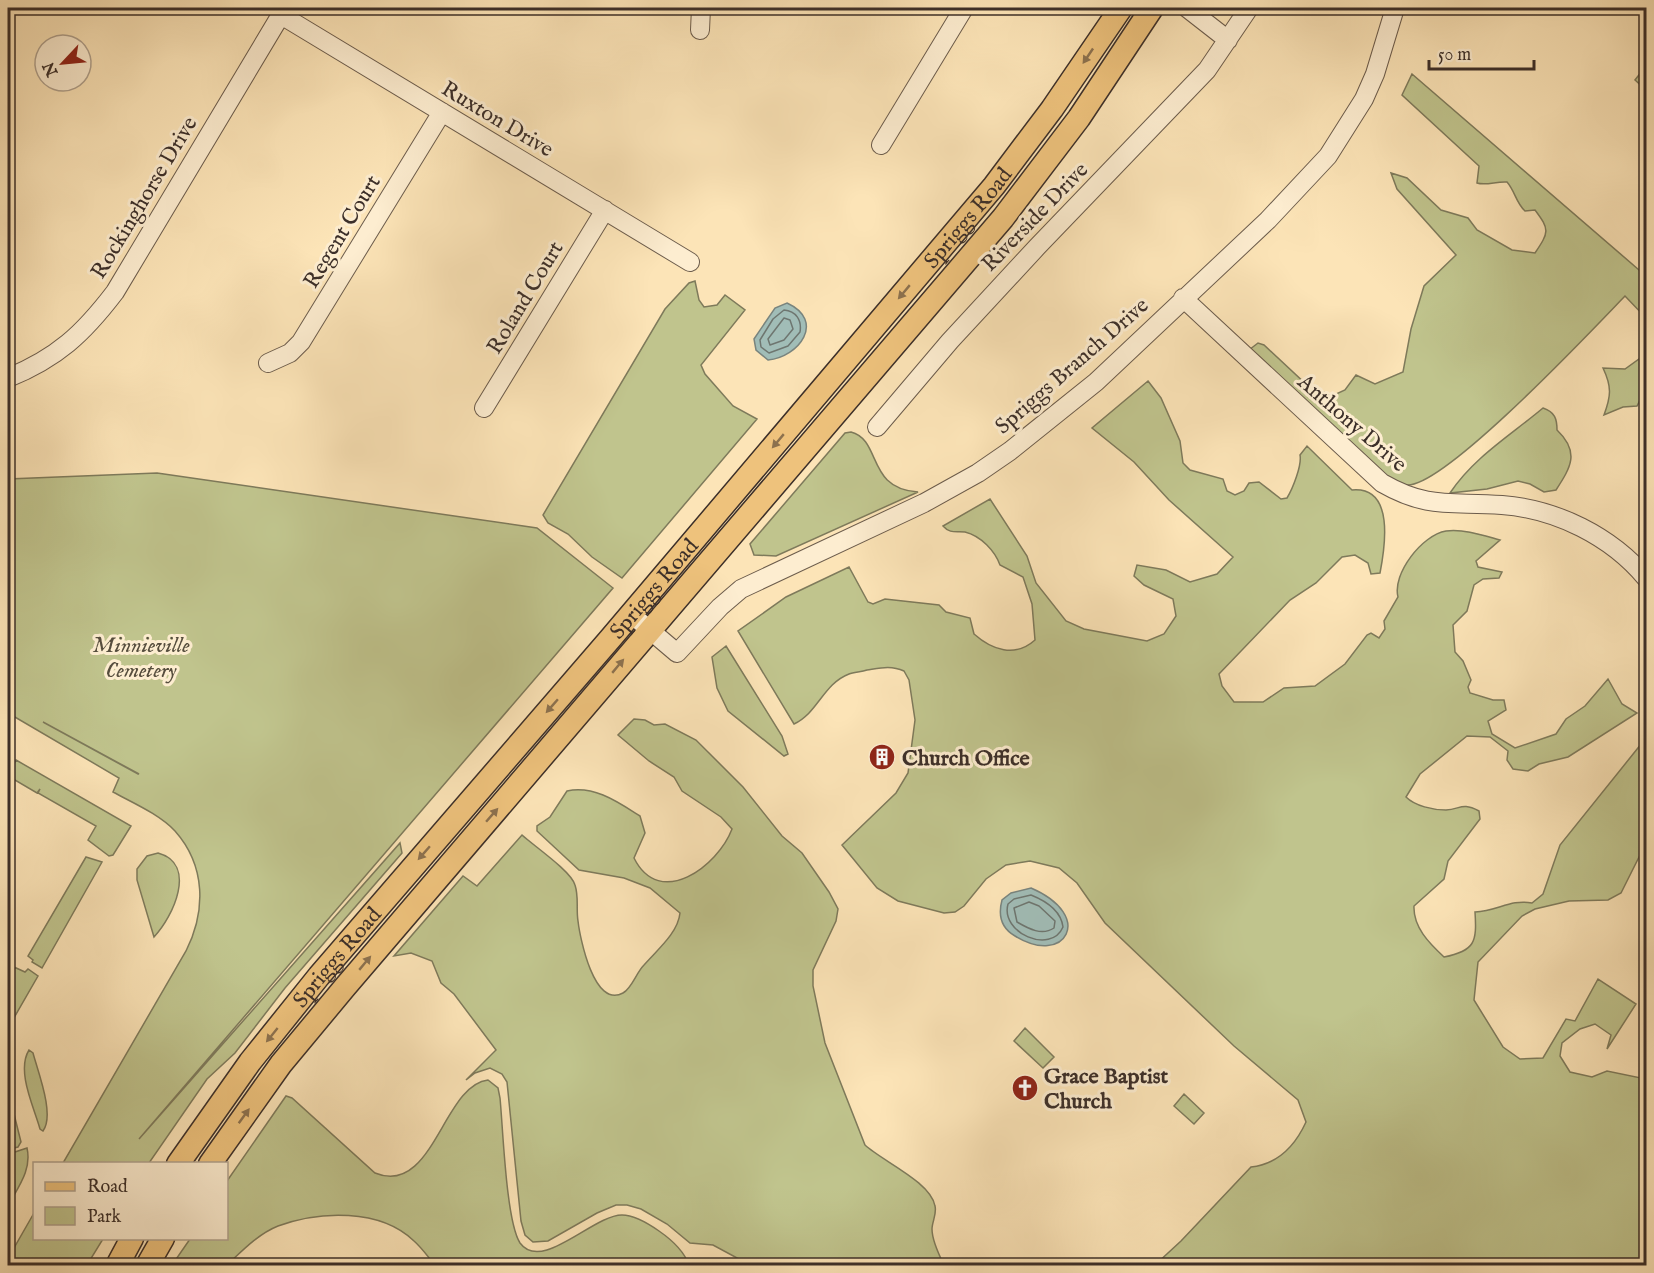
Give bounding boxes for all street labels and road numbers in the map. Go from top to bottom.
street label: Ruxton Drive [436,75,558,164]
street label: Rockinghorse Drive [85,112,204,284]
street label: Riverside Drive [976,157,1095,278]
street label: Spriggs Road [918,162,1019,275]
street label: Regent Court [298,170,388,294]
street label: Roland Court [481,236,571,360]
street label: Spriggs Branch Drive [990,292,1155,441]
street label: Anthony Drive [1290,368,1412,479]
street label: Spriggs Road [604,533,705,646]
street label: Spriggs Road [287,902,388,1014]

